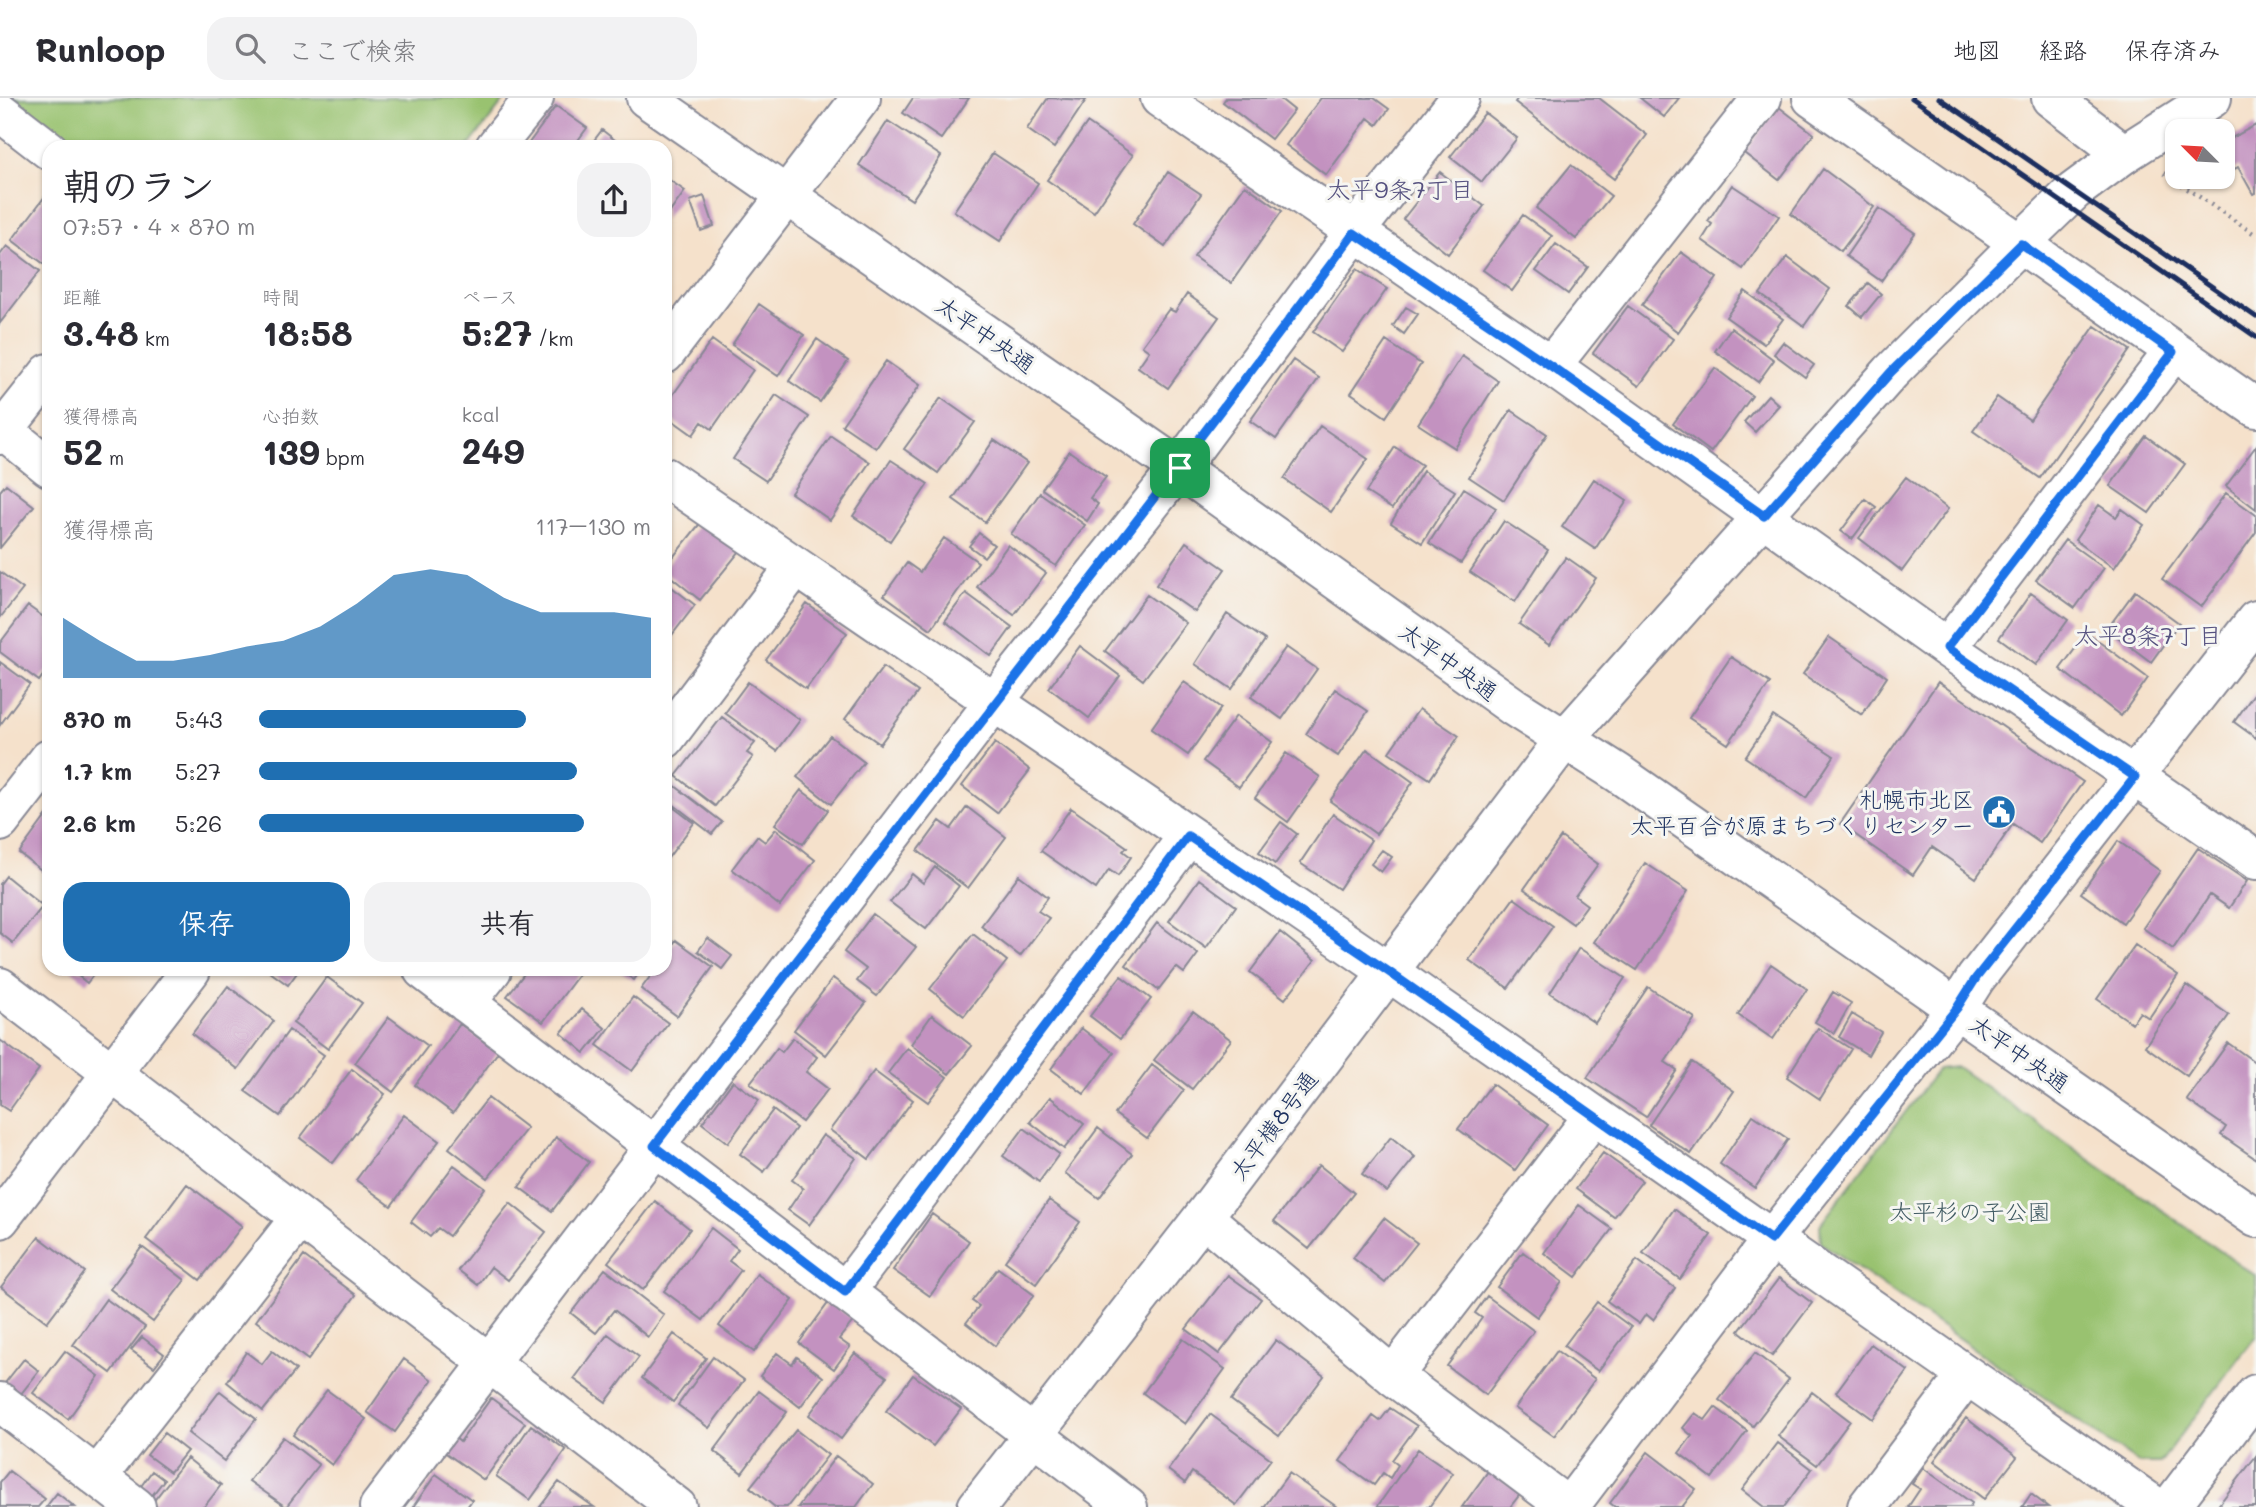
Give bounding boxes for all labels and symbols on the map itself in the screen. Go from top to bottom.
north arrow [2165,119,2235,189]
district label: 太平9条7丁目 [1326,173,1474,204]
street label: 太平中央通 [930,289,1042,379]
pin [1150,438,1210,498]
street label: 太平中央通 [1394,615,1504,707]
district label: 太平8条7丁目 [2074,619,2222,650]
place label: 札幌市北区 太平百合が原まちづくりセンター [1630,784,1974,840]
public building icon: 札幌市北区 太平百合が原まちづくりセンター [1980,793,2018,831]
street label: 太平中央通 [1964,1008,2076,1098]
street label: 太平横8号通 [1222,1064,1324,1186]
park label: 太平杉の子公園 [1890,1196,2051,1226]

